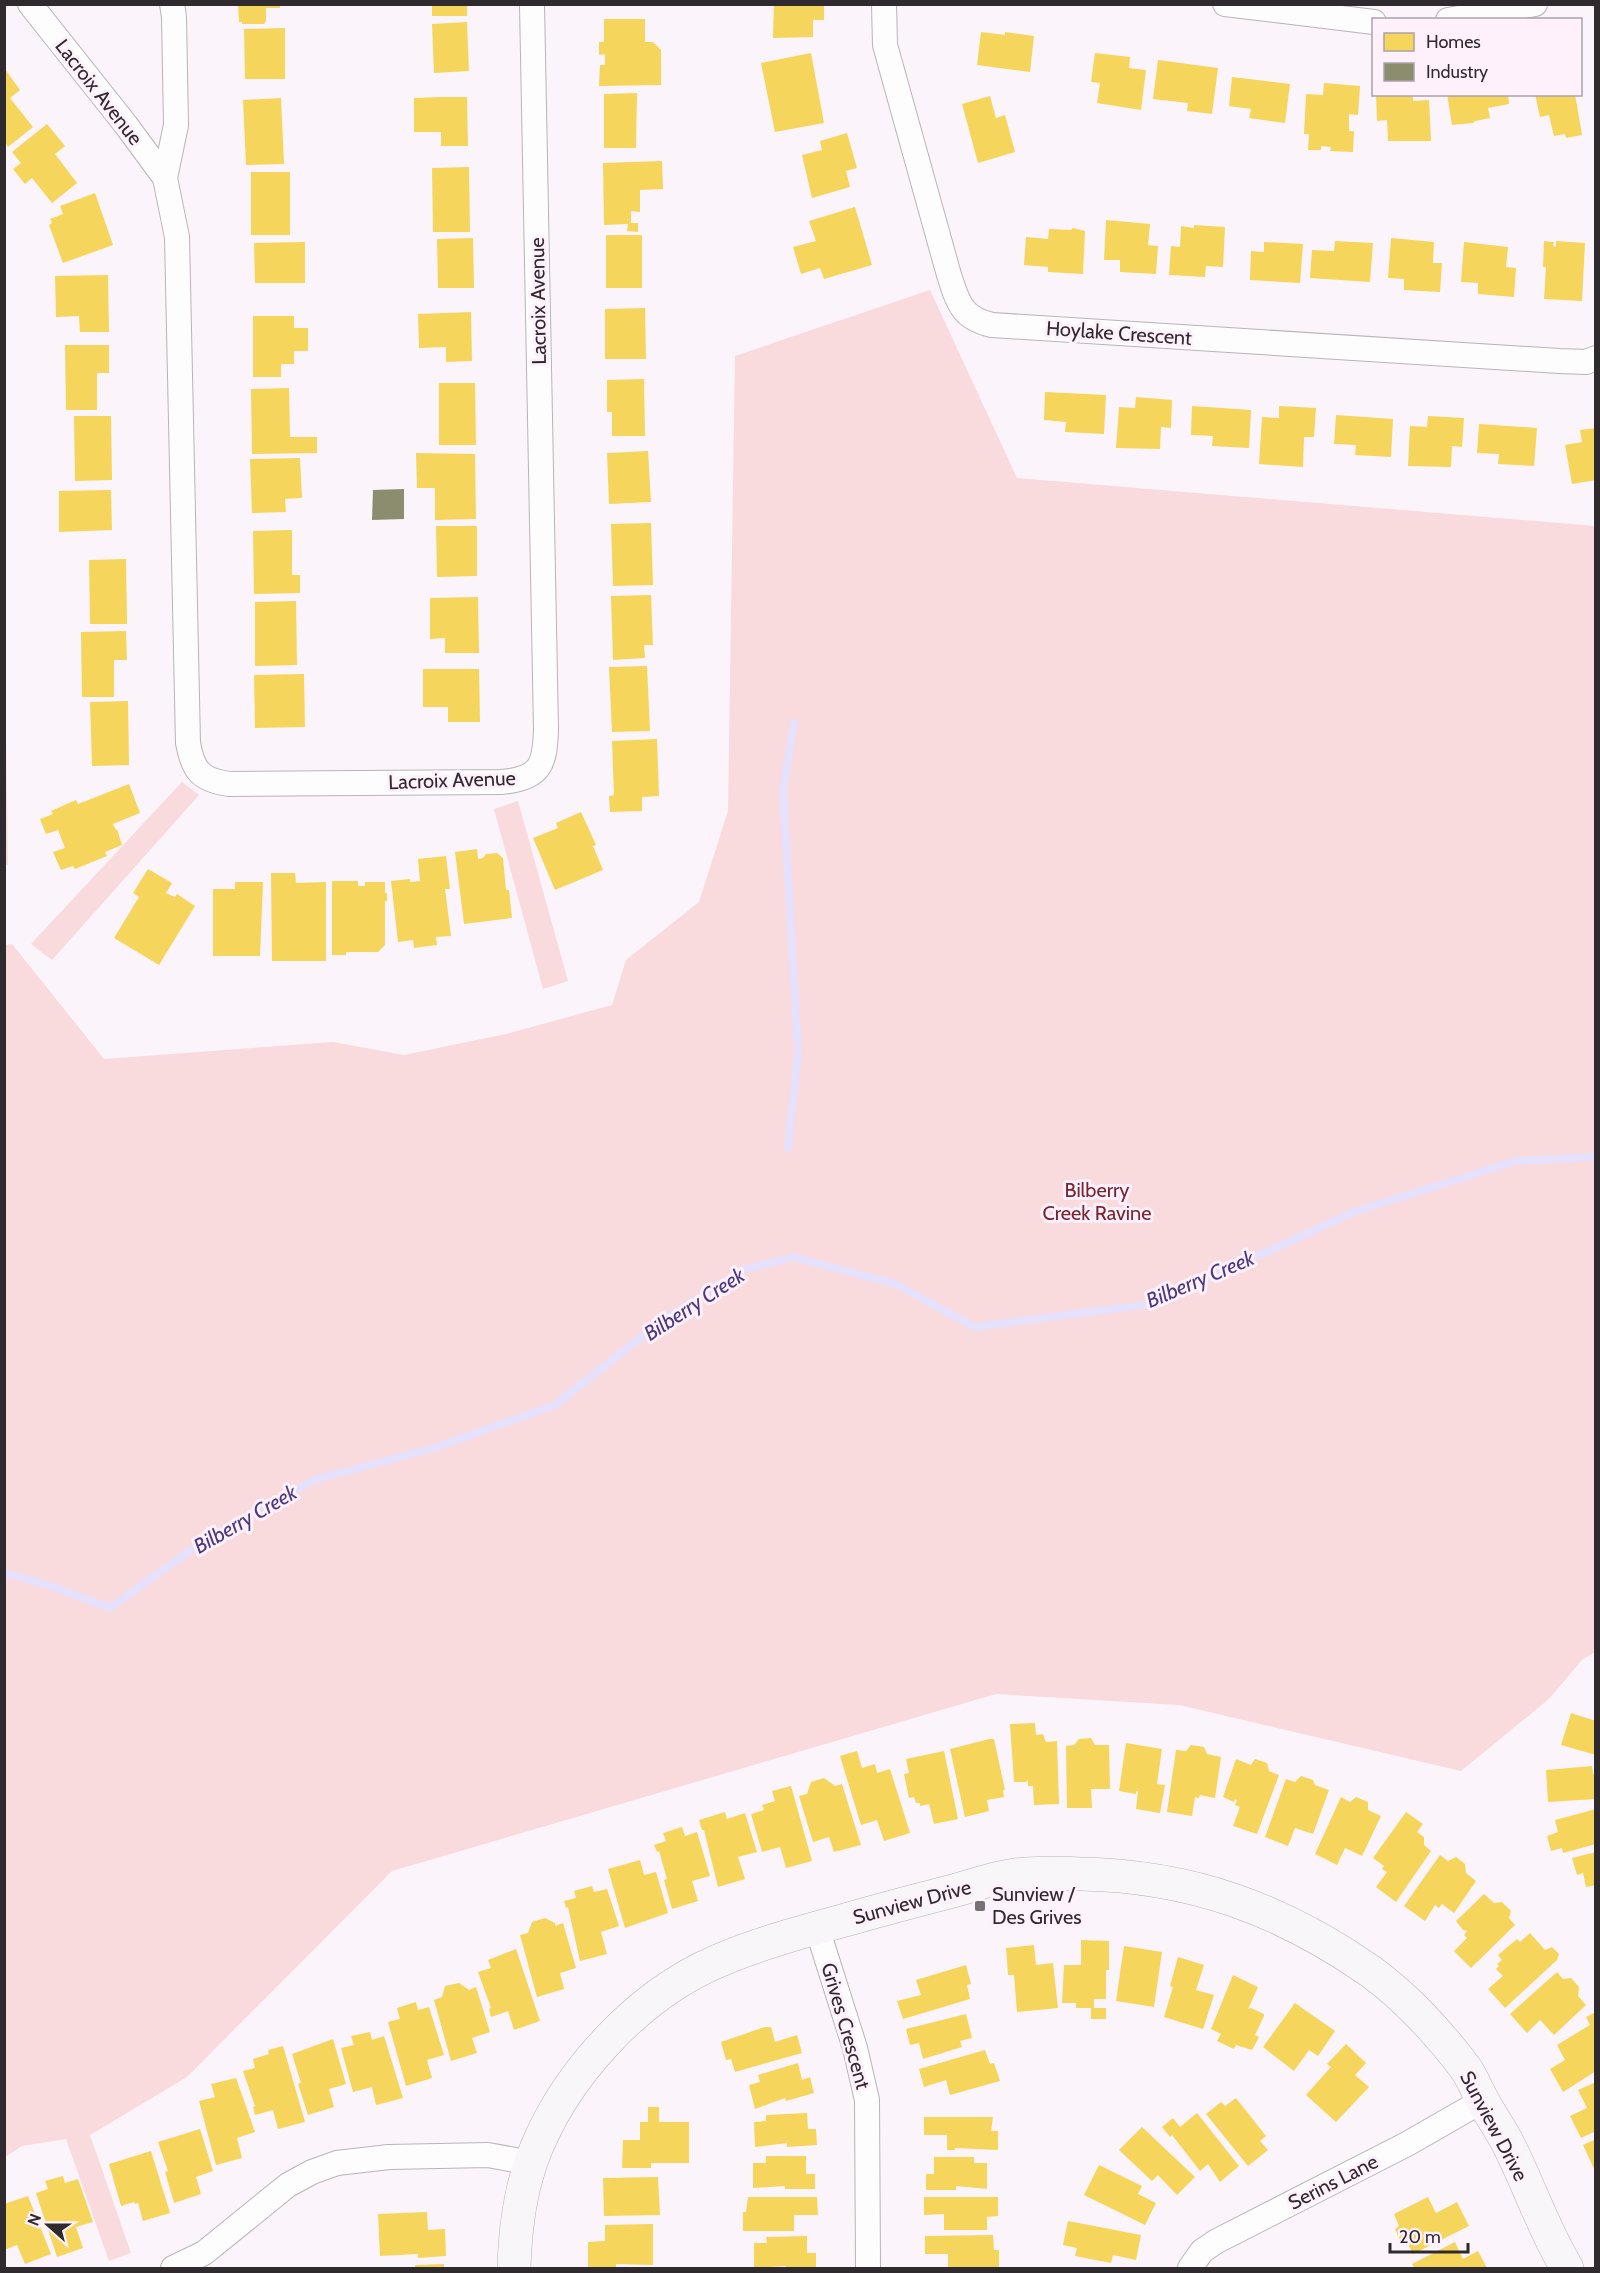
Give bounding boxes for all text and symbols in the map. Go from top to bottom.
legend [1372,18,1582,96]
text: Homes [1426,31,1481,53]
street label: Lacroix Avenue [50,34,148,150]
text: Industry [1426,61,1488,83]
street label: Lacroix Avenue [525,237,551,365]
street label: Hoylake Crescent [1045,316,1193,350]
street label: Lacroix Avenue [388,766,516,794]
park label: Bilberry Creek Ravine [1043,1178,1151,1225]
water label: Bilberry Creek [1142,1245,1259,1313]
water label: Bilberry Creek [639,1262,750,1346]
water label: Bilberry Creek [189,1479,302,1559]
street label: Sunview Drive [850,1875,974,1929]
place label: Sunview / Des Grives [992,1882,1082,1929]
marker: Sunview / Des Grives [973,1899,987,1913]
street label: Grives Crescent [817,1960,876,2092]
street label: Sunview Drive [1455,2067,1533,2185]
street label: Serins Lane [1284,2149,1382,2215]
north arrow [18,2195,78,2255]
text: N [24,2211,45,2228]
scale bar [1390,2216,1468,2254]
text: 20 m [1399,2226,1441,2248]

